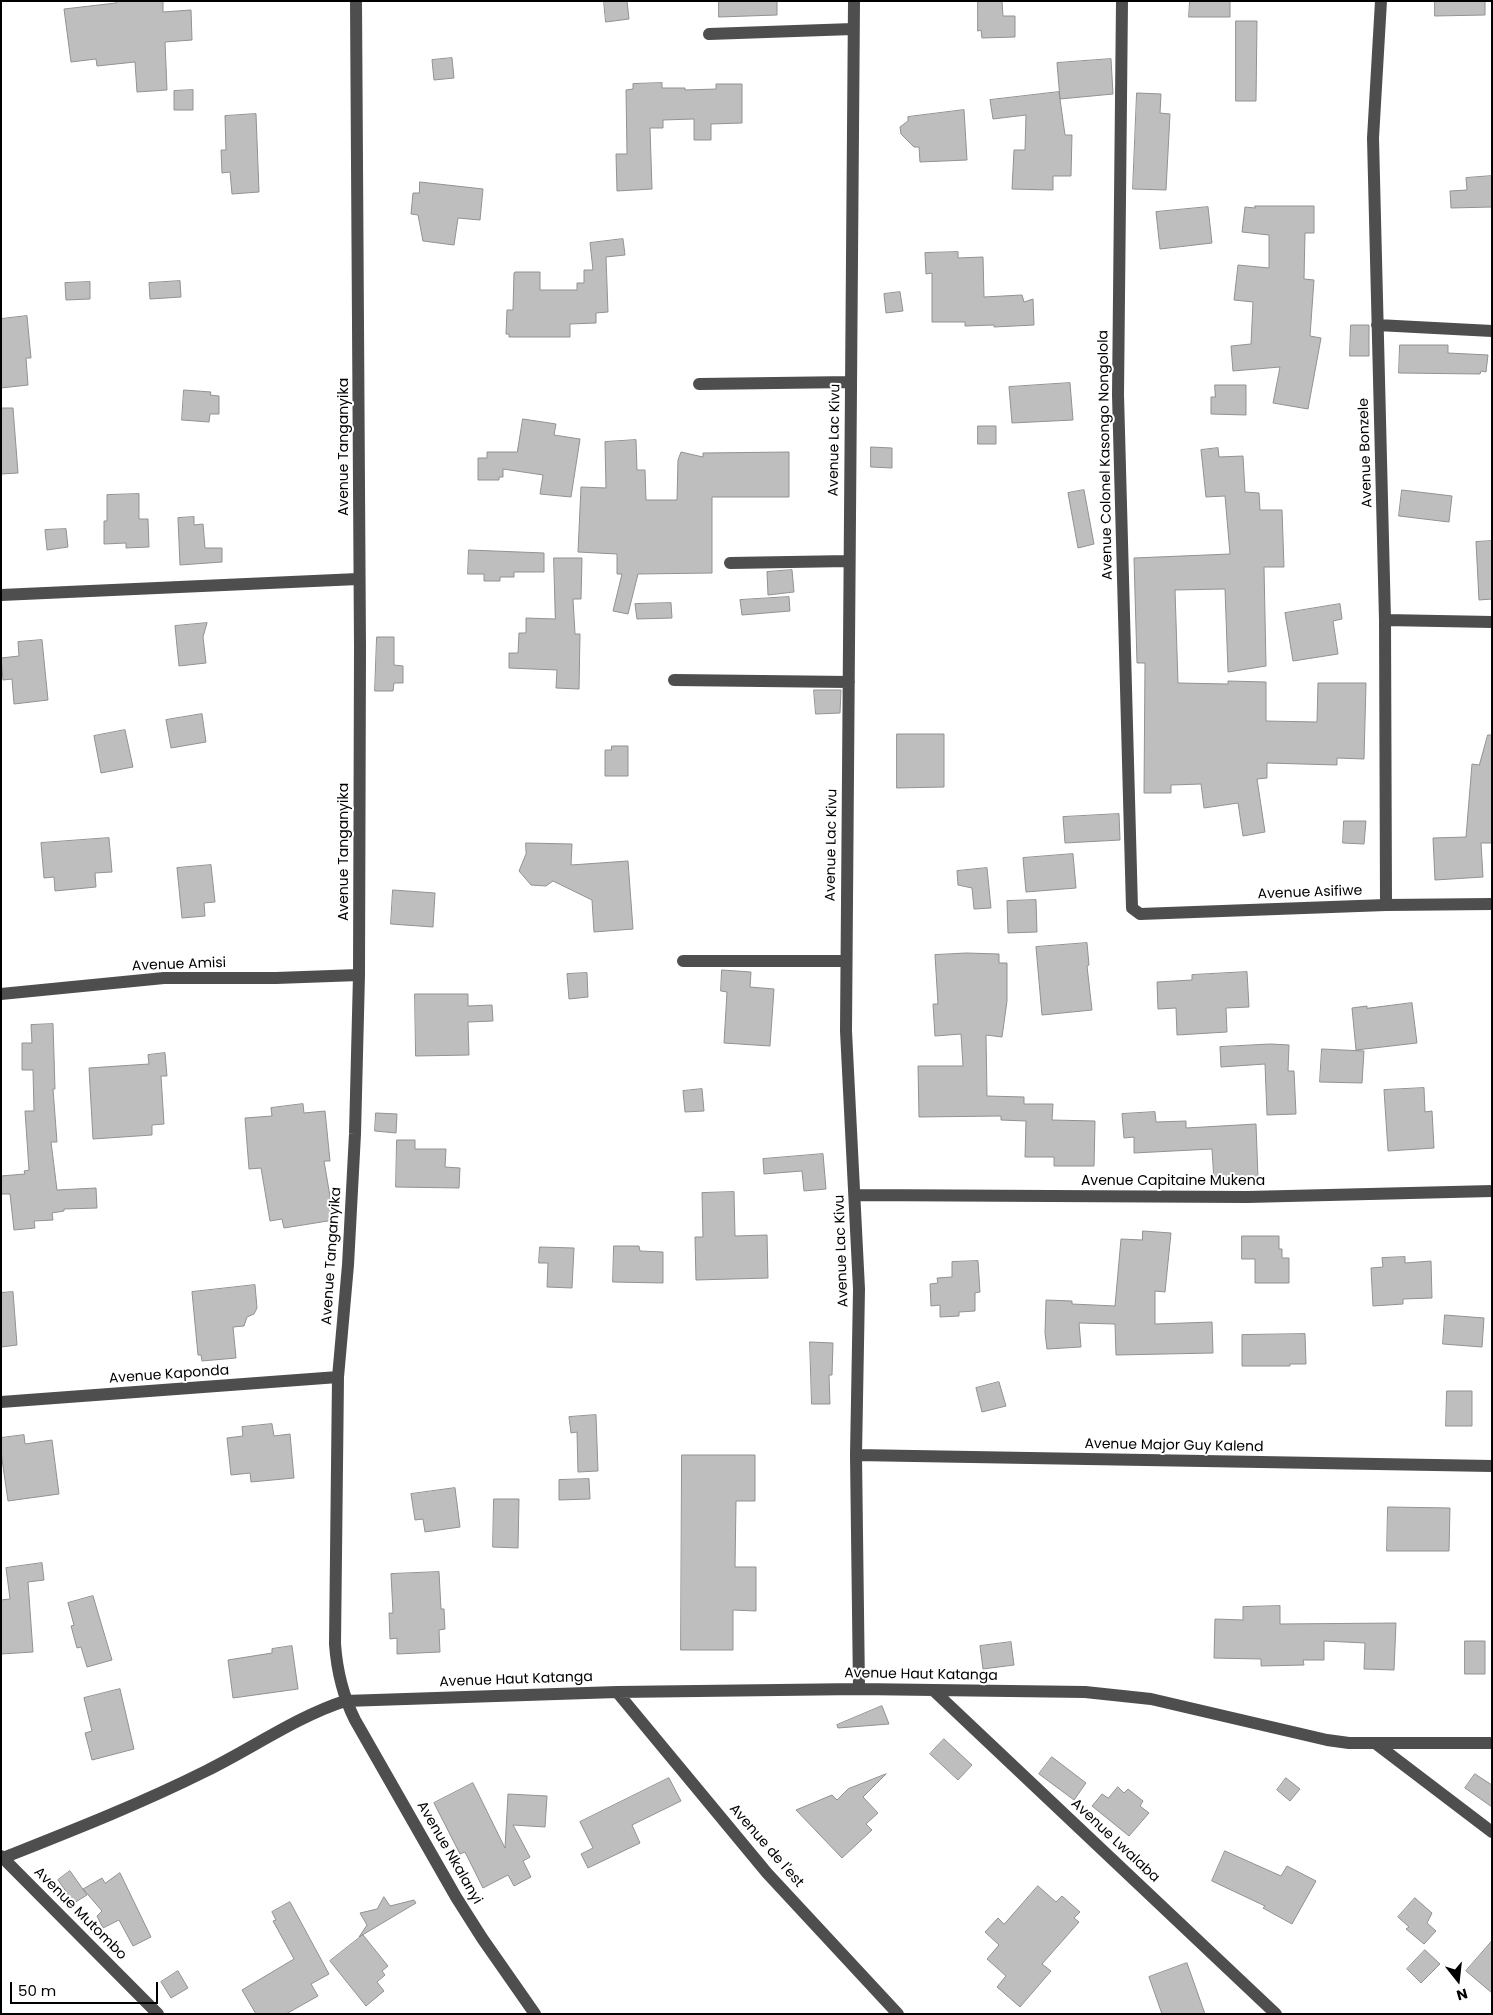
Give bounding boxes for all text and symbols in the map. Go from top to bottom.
street label: Avenue Colonel Kasongo Nongolola [1095,330,1117,580]
street label: Avenue Tanganyika [336,378,352,516]
street label: Avenue Lac Kivu [826,384,844,496]
street label: Avenue Bonzele [1356,398,1376,508]
street label: Avenue Tanganyika [336,783,352,921]
street label: Avenue Lac Kivu [823,789,841,901]
street label: Avenue Asifiwe [1257,883,1363,903]
street label: Avenue Amisi [132,955,226,975]
street label: Avenue Capitaine Mukena [1081,1173,1265,1189]
street label: Avenue Tanganyika [319,1186,345,1326]
street label: Avenue Lac Kivu [832,1194,852,1308]
street label: Avenue Kaponda [108,1362,230,1388]
street label: Avenue Major Guy Kalend [1084,1436,1264,1456]
street label: Avenue Haut Katanga [844,1665,998,1685]
street label: Avenue Haut Katanga [439,1669,593,1691]
street label: Avenue Lwalaba [1067,1796,1163,1886]
street label: Avenue Nkalanyi [413,1799,485,1907]
street label: Avenue de l'est [725,1801,807,1891]
street label: Avenue Mutombo [30,1864,130,1964]
north arrow [1433,1955,1483,2005]
scale bar [12,1972,160,2004]
text: 50 m [18,1980,56,2001]
text: N [1454,1983,1470,2005]

